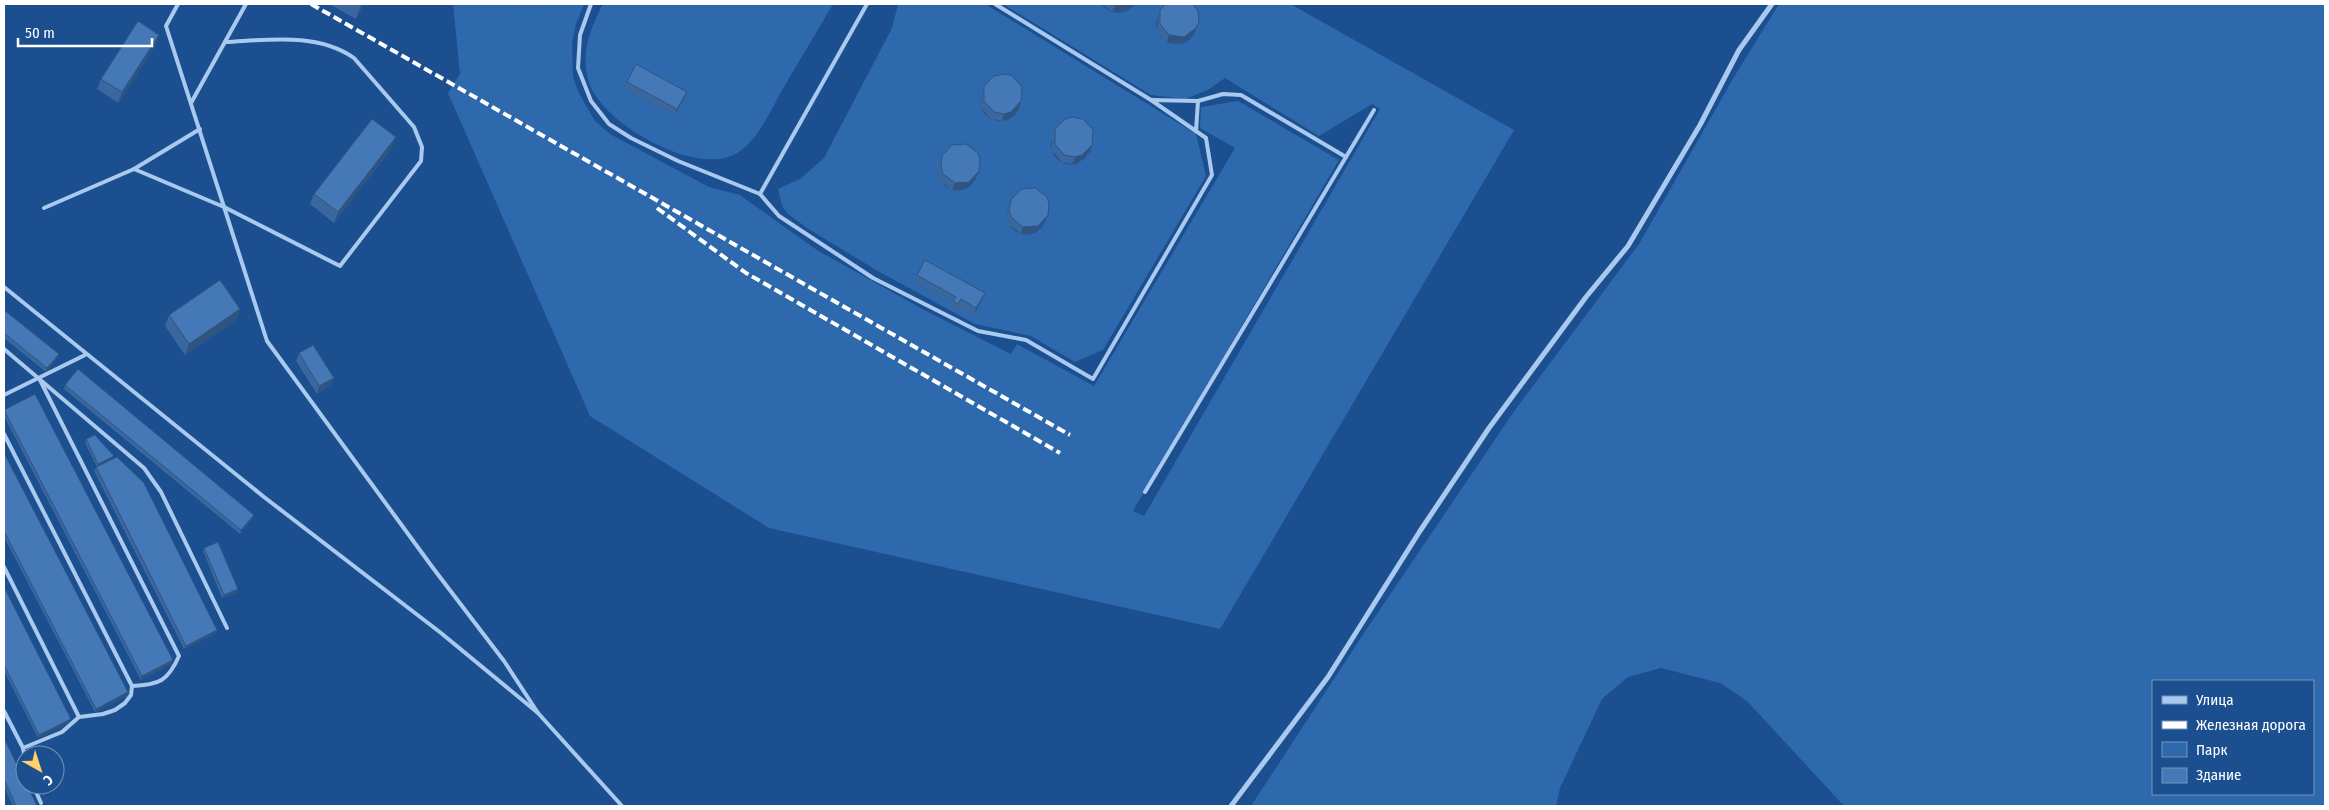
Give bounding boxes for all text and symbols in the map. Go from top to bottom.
scale bar [18,15,151,47]
text: 50 m [25,24,55,42]
legend [2152,680,2314,795]
text: Улица [2195,691,2234,709]
text: Железная дорога [2196,716,2306,734]
text: Парк [2196,741,2227,759]
north arrow [15,745,65,795]
text: Здание [2196,766,2242,784]
text: С [39,771,56,789]

